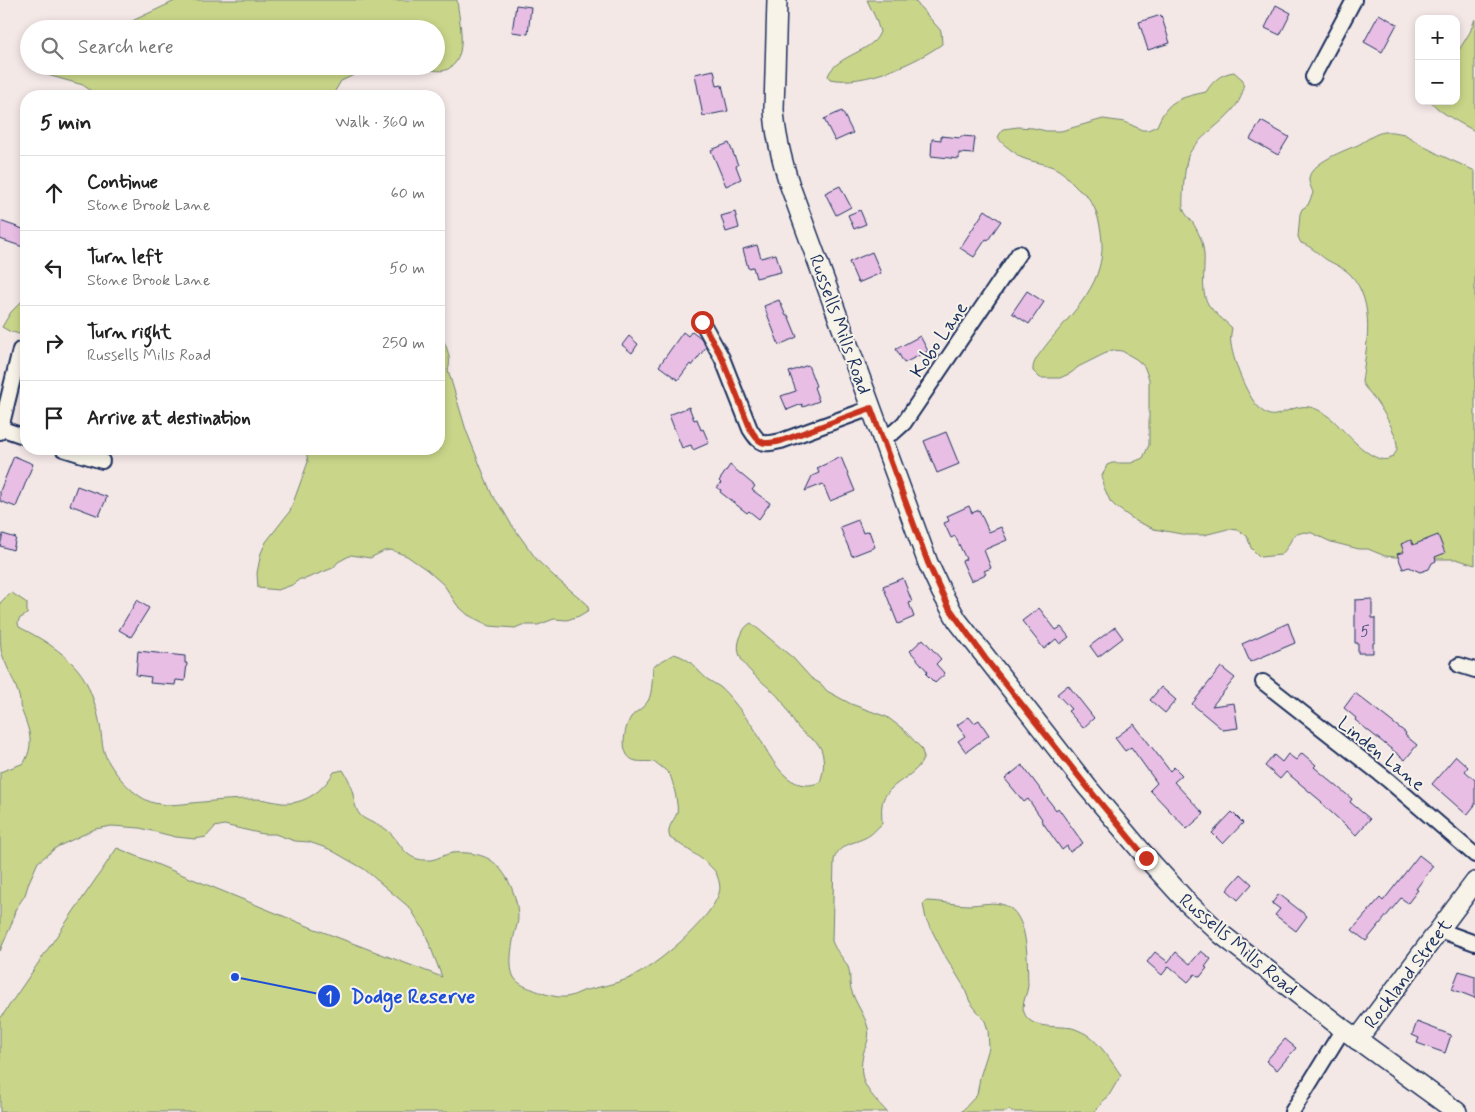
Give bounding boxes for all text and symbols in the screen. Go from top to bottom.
map controls [1415,15,1460,105]
button: + [1415,15,1460,60]
search box [20,20,445,75]
icon: search [38,34,66,62]
text: Search here [78,35,174,60]
button: − [1415,60,1460,105]
text: 5 min [40,109,92,137]
text: Walk · 360 m [335,112,425,133]
text: Continue [87,170,158,195]
icon: ahead [40,179,68,207]
text: 60 m [391,183,425,204]
text: Stone Brook Lane [87,195,211,216]
text: Turn left [87,245,163,270]
street label: Russells Mills Road [803,251,877,398]
icon: left [40,254,68,282]
text: 50 m [389,258,425,279]
text: Stone Brook Lane [87,270,211,291]
street label: Kobo Lane [905,297,974,383]
route start [691,311,714,334]
text: Turn right [87,320,171,345]
icon: right [40,329,68,357]
text: 250 m [382,333,425,354]
text: Russells Mills Road [87,345,211,366]
icon: arrive [40,404,68,432]
text: Arrive at destination [87,406,251,431]
house number: 5 [1360,621,1370,642]
street label: Linden Lane [1332,711,1430,797]
route end [1135,847,1158,870]
street label: Russells Mills Road [1174,888,1303,1002]
street label: Rockland Street [1359,914,1458,1034]
callout: Dodge Reserve [316,979,486,1014]
text: Dodge Reserve [351,984,475,1013]
text: 1 [326,988,332,1008]

